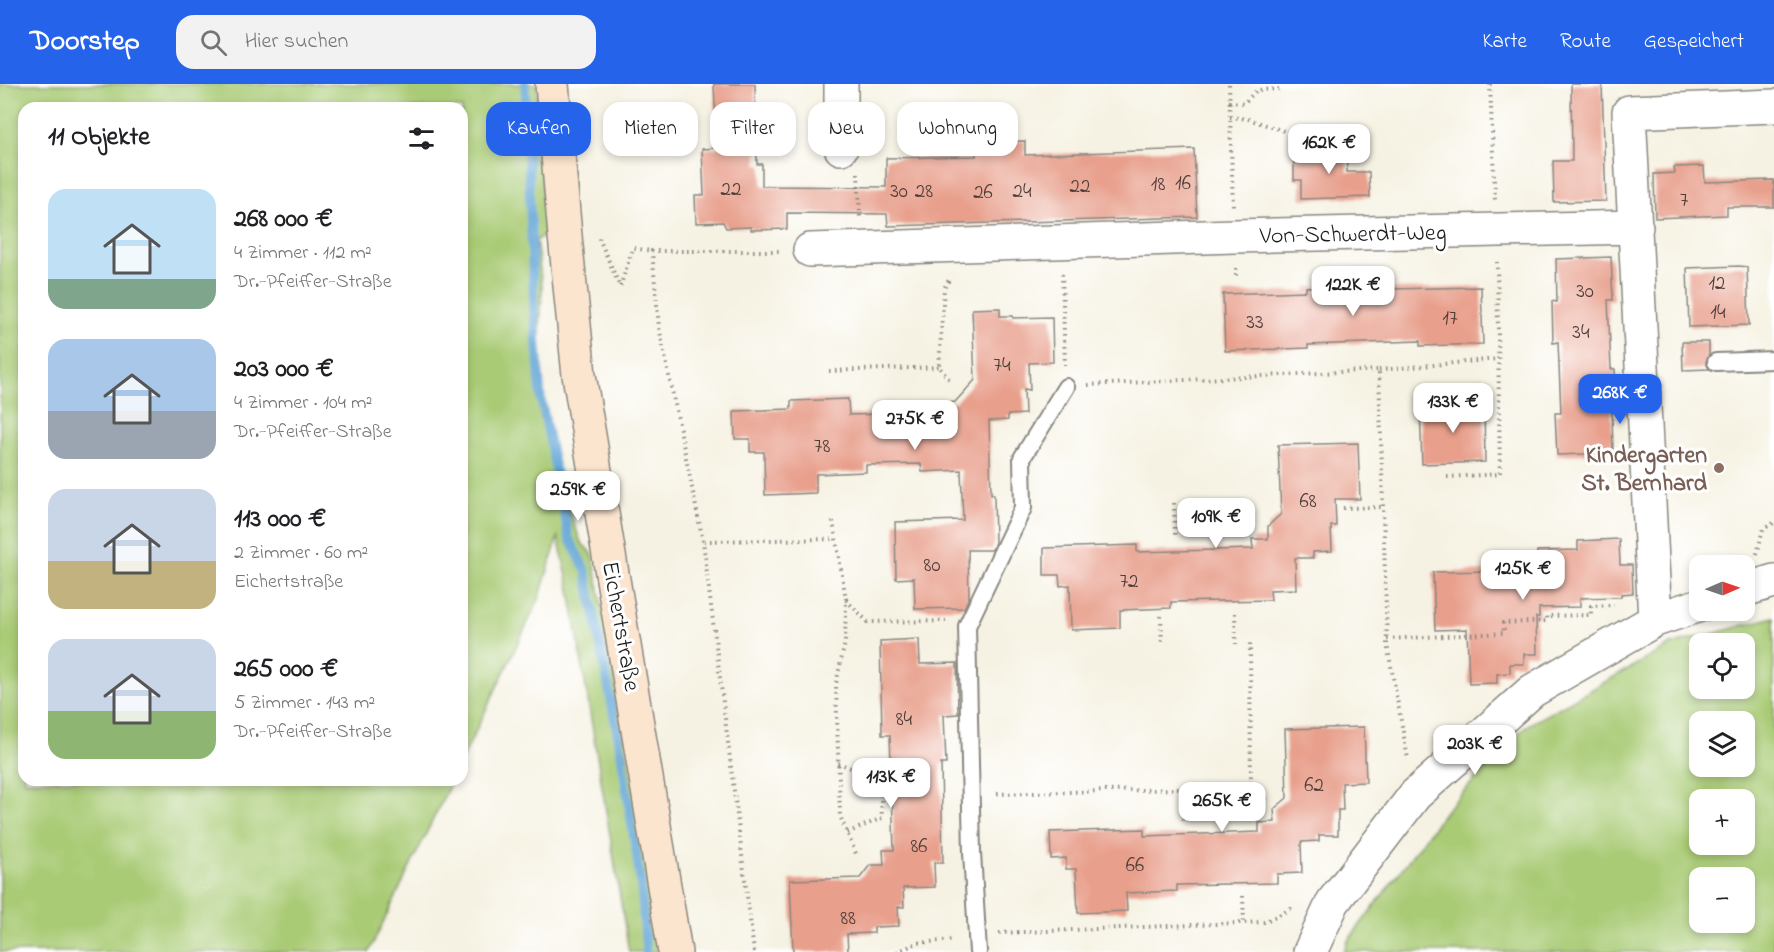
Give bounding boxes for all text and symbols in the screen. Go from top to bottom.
search box [176,15,596,69]
text: Doorstep [30,22,140,63]
icon: search [197,26,230,59]
text: Hier suchen [245,26,348,58]
text: Karte [1482,27,1527,57]
text: Route [1560,27,1611,57]
text: Gespeichert [1644,27,1744,57]
chip: Kaufen [486,102,591,156]
chip: Mieten [603,102,698,156]
chip: Filter [710,102,796,156]
chip: Neu [808,102,885,156]
chip: Wohnung [897,102,1018,156]
text: 11 Objekte [48,119,150,157]
icon: filters [405,122,438,155]
pin: 162K € [1280,124,1378,175]
text: 162K € [1302,129,1356,158]
house number: 16 [1175,169,1191,199]
house number: 18 [1151,170,1165,200]
house number: 22 [1070,172,1090,202]
house number: 22 [721,175,741,205]
house number: 30 [890,177,908,207]
house number: 28 [915,177,933,207]
house number: 24 [1012,177,1032,207]
house number: 26 [973,178,993,208]
house number: 7 [1680,186,1689,216]
text: 268 000 € [234,201,333,239]
icon: home [96,213,168,285]
street label: Von-Schwerdt-Weg [1258,216,1447,255]
text: 4 Zimmer · 112 m² [234,239,372,268]
pin: 122K € [1304,266,1402,317]
text: Dr.-Pfeiffer-Straße [234,268,392,297]
house number: 12 [1708,269,1726,299]
text: 122K € [1326,271,1380,300]
house number: 30 [1576,277,1594,307]
house number: 14 [1710,298,1726,328]
house number: 17 [1442,304,1458,334]
house number: 33 [1246,308,1264,338]
house number: 34 [1572,318,1590,348]
text: 203 000 € [234,351,334,389]
house number: 74 [993,351,1011,381]
icon: home [96,363,168,435]
pin: 268K € [1571,374,1669,425]
text: 268K € [1593,379,1647,408]
pin: 133K € [1404,383,1502,434]
text: 133K € [1427,388,1479,417]
text: 4 Zimmer · 104 m² [234,389,372,418]
pin: 275K € [866,400,964,451]
text: 275K € [886,405,944,434]
text: Dr.-Pfeiffer-Straße [234,418,392,447]
house number: 78 [814,432,830,462]
place label: Kindergarten St. Bernhard [1581,439,1707,502]
marker: Kindergarten St. Bernhard [1712,461,1726,475]
pin: 259K € [529,471,627,522]
text: 259K € [550,476,606,505]
house number: 68 [1299,487,1317,517]
pin: 109K € [1167,498,1265,549]
text: 113 000 € [234,501,326,539]
text: 109K € [1191,503,1241,532]
icon: home [96,513,168,585]
text: 2 Zimmer · 60 m² [234,539,368,568]
pin: 125K € [1474,550,1572,601]
house number: 80 [924,551,940,581]
text: 125K € [1495,555,1551,584]
north arrow [1689,555,1755,621]
map controls [1689,555,1755,933]
street label: Eichertstraße [591,559,648,694]
house number: 72 [1119,567,1139,597]
text: Eichertstraße [234,568,343,597]
button: locate [1689,633,1755,699]
text: 265 000 € [234,651,338,689]
icon: home [96,663,168,735]
text: 5 Zimmer · 143 m² [234,689,375,718]
house number: 84 [896,705,913,735]
button: layers [1689,711,1755,777]
text: Dr.-Pfeiffer-Straße [234,718,392,747]
pin: 203K € [1426,725,1524,776]
text: 203K € [1447,730,1503,759]
pin: 113K € [842,758,940,809]
text: 113K € [866,763,916,792]
house number: 62 [1304,771,1324,801]
pin: 265K € [1173,782,1271,833]
text: 265K € [1193,787,1251,816]
button: + [1689,789,1755,855]
house number: 86 [910,832,928,862]
house number: 66 [1126,851,1144,881]
button: − [1689,867,1755,933]
house number: 88 [840,904,856,934]

